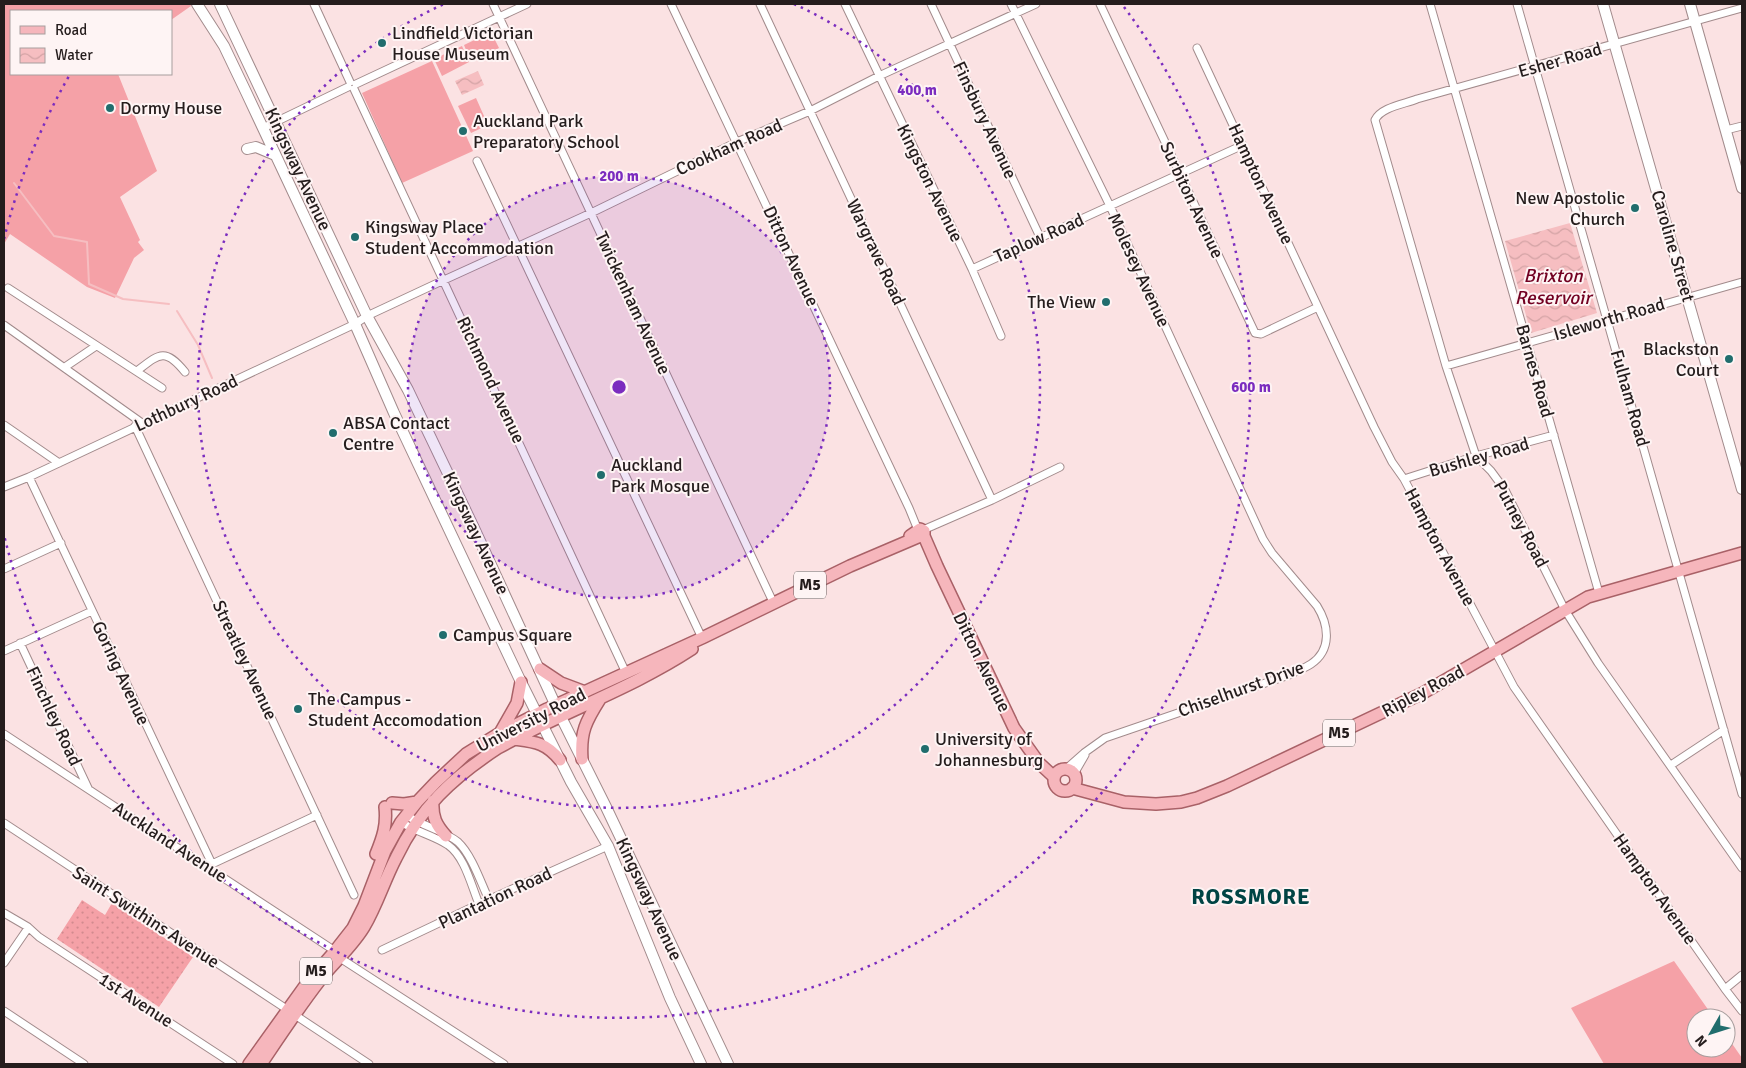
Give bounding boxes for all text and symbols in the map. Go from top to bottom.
legend [10,10,172,75]
text: Road [55,21,87,39]
place label: Lindfield Victorian House Museum [392,22,533,65]
marker: Lindfield Victorian House Museum [376,37,388,49]
street label: Esher Road [1516,38,1604,82]
text: Water [55,46,93,64]
street label: Finsbury Avenue [948,58,1022,182]
text: 400 m [897,81,937,99]
place label: Dormy House [120,97,222,119]
marker: Dormy House [104,102,116,114]
street label: Kingsway Avenue [260,104,336,234]
place label: Auckland Park Preparatory School [473,110,620,153]
street label: Cookham Road [672,114,786,180]
street label: Kingston Avenue [892,120,968,246]
street label: Hampton Avenue [1223,120,1299,248]
marker: Auckland Park Preparatory School [457,125,469,137]
street label: Surbiton Avenue [1155,138,1229,262]
text: 200 m [599,167,639,185]
place label: New Apostolic Church [1515,187,1625,230]
street label: Caroline Street [1647,188,1699,304]
street label: Wargrave Road [842,195,910,309]
street label: Ditton Avenue [758,202,824,310]
marker: New Apostolic Church [1629,202,1641,214]
street label: Taplow Road [991,208,1087,268]
street label: Molesey Avenue [1103,209,1175,331]
place label: Kingsway Place Student Accommodation [365,216,554,259]
street label: Twickenham Avenue [590,228,676,378]
marker: Kingsway Place Student Accommodation [349,231,361,243]
water label: Brixton Reservoir [1515,264,1594,310]
place label: The View [1027,291,1096,313]
street label: Isleworth Road [1551,293,1667,345]
marker: The View [1100,296,1112,308]
street label: Richmond Avenue [452,313,530,447]
street label: Barnes Road [1511,322,1559,420]
place label: Blackston Court [1643,338,1719,381]
street label: Fulham Road [1606,347,1654,449]
marker: Blackston Court [1723,353,1735,365]
street label: Lothbury Road [131,369,241,437]
centre of rings [610,378,628,396]
text: 600 m [1231,378,1271,396]
place label: ABSA Contact Centre [343,412,450,455]
marker: ABSA Contact Centre [327,427,339,439]
street label: Bushley Road [1426,432,1532,482]
place label: Auckland Park Mosque [611,454,710,497]
street label: Kingsway Avenue [438,468,514,598]
marker: Auckland Park Mosque [595,469,607,481]
street label: Putney Road [1489,477,1553,571]
street label: Hampton Avenue [1400,484,1480,610]
road number: M5 [794,572,826,598]
street label: Streatley Avenue [208,597,282,723]
street label: Ditton Avenue [948,608,1016,716]
street label: Goring Avenue [87,617,155,729]
place label: Campus Square [453,624,572,646]
marker: Campus Square [437,629,449,641]
street label: Chiselhurst Drive [1175,656,1307,722]
street label: Ripley Road [1378,660,1468,722]
street label: Finchley Road [21,663,87,769]
street label: University Road [472,683,590,757]
place label: The Campus - Student Accomodation [308,688,482,731]
marker: The Campus - Student Accomodation [292,703,304,715]
road number: M5 [1323,720,1355,746]
place label: University of Johannesburg [935,728,1043,771]
marker: University of Johannesburg [919,743,931,755]
street label: Auckland Avenue [109,797,231,887]
street label: Hampton Avenue [1608,829,1702,949]
street label: Kingsway Avenue [611,834,687,964]
street label: Saint Swithins Avenue [68,861,224,973]
street label: Plantation Road [435,862,555,934]
district label: ROSSMORE [1191,883,1311,910]
road number: M5 [300,958,332,984]
street label: 1st Avenue [95,968,177,1032]
north arrow [1686,1008,1736,1058]
text: N [1692,1032,1711,1050]

